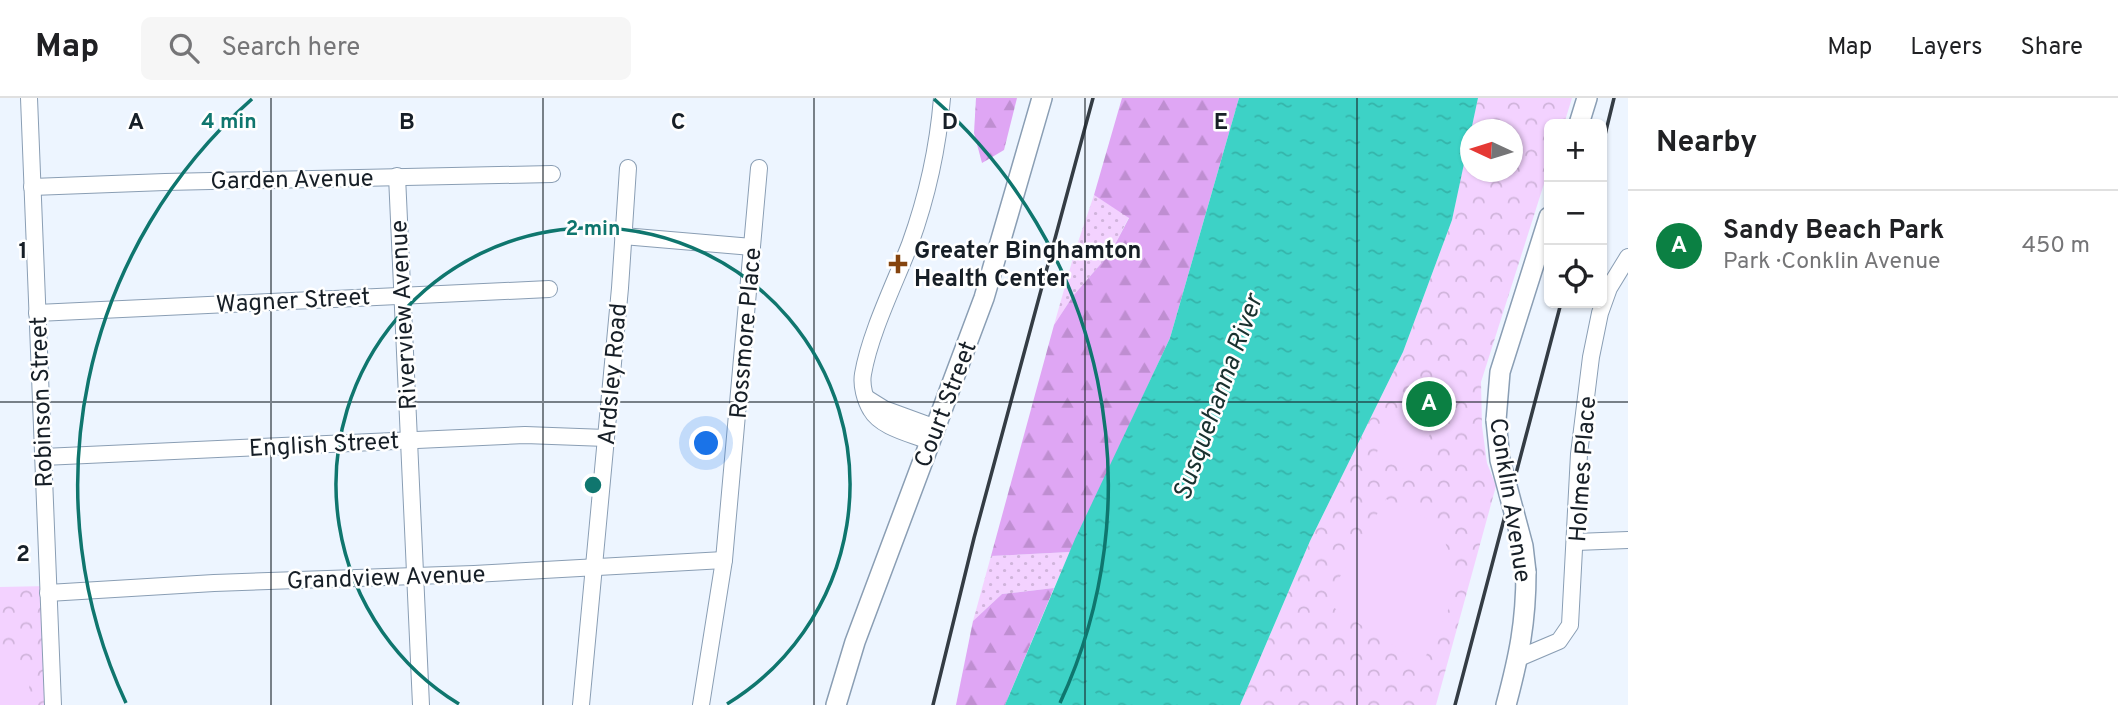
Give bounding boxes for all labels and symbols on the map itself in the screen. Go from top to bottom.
text: A [128,109,144,138]
text: 4 min [201,109,257,136]
text: B [399,109,415,138]
text: C [671,109,685,138]
text: D [942,109,958,138]
text: E [1214,109,1228,138]
north arrow [1460,119,1523,182]
street label: Garden Avenue [210,165,374,197]
text: 2 min [566,216,620,243]
street label: Riverview Avenue [385,219,425,411]
place label: Greater Binghamton Health Center [914,237,1142,295]
text: 1 [18,238,28,267]
street label: Rossmore Place [725,246,769,420]
marker: Greater Binghamton Health Center [888,254,908,274]
street label: Wagner Street [215,283,371,321]
water label: Susquehanna River [1167,288,1273,505]
street label: Ardsley Road [593,302,635,446]
street label: Robinson Street [25,316,61,488]
street label: Court Street [909,337,985,472]
pin: A [1406,378,1452,430]
street label: Holmes Place [1564,395,1604,543]
street label: Conklin Avenue [1481,416,1537,585]
your location [689,426,723,460]
street label: English Street [248,427,400,465]
centre of rings [581,473,605,497]
text: 2 [16,541,30,570]
street label: Grandview Avenue [286,561,486,597]

